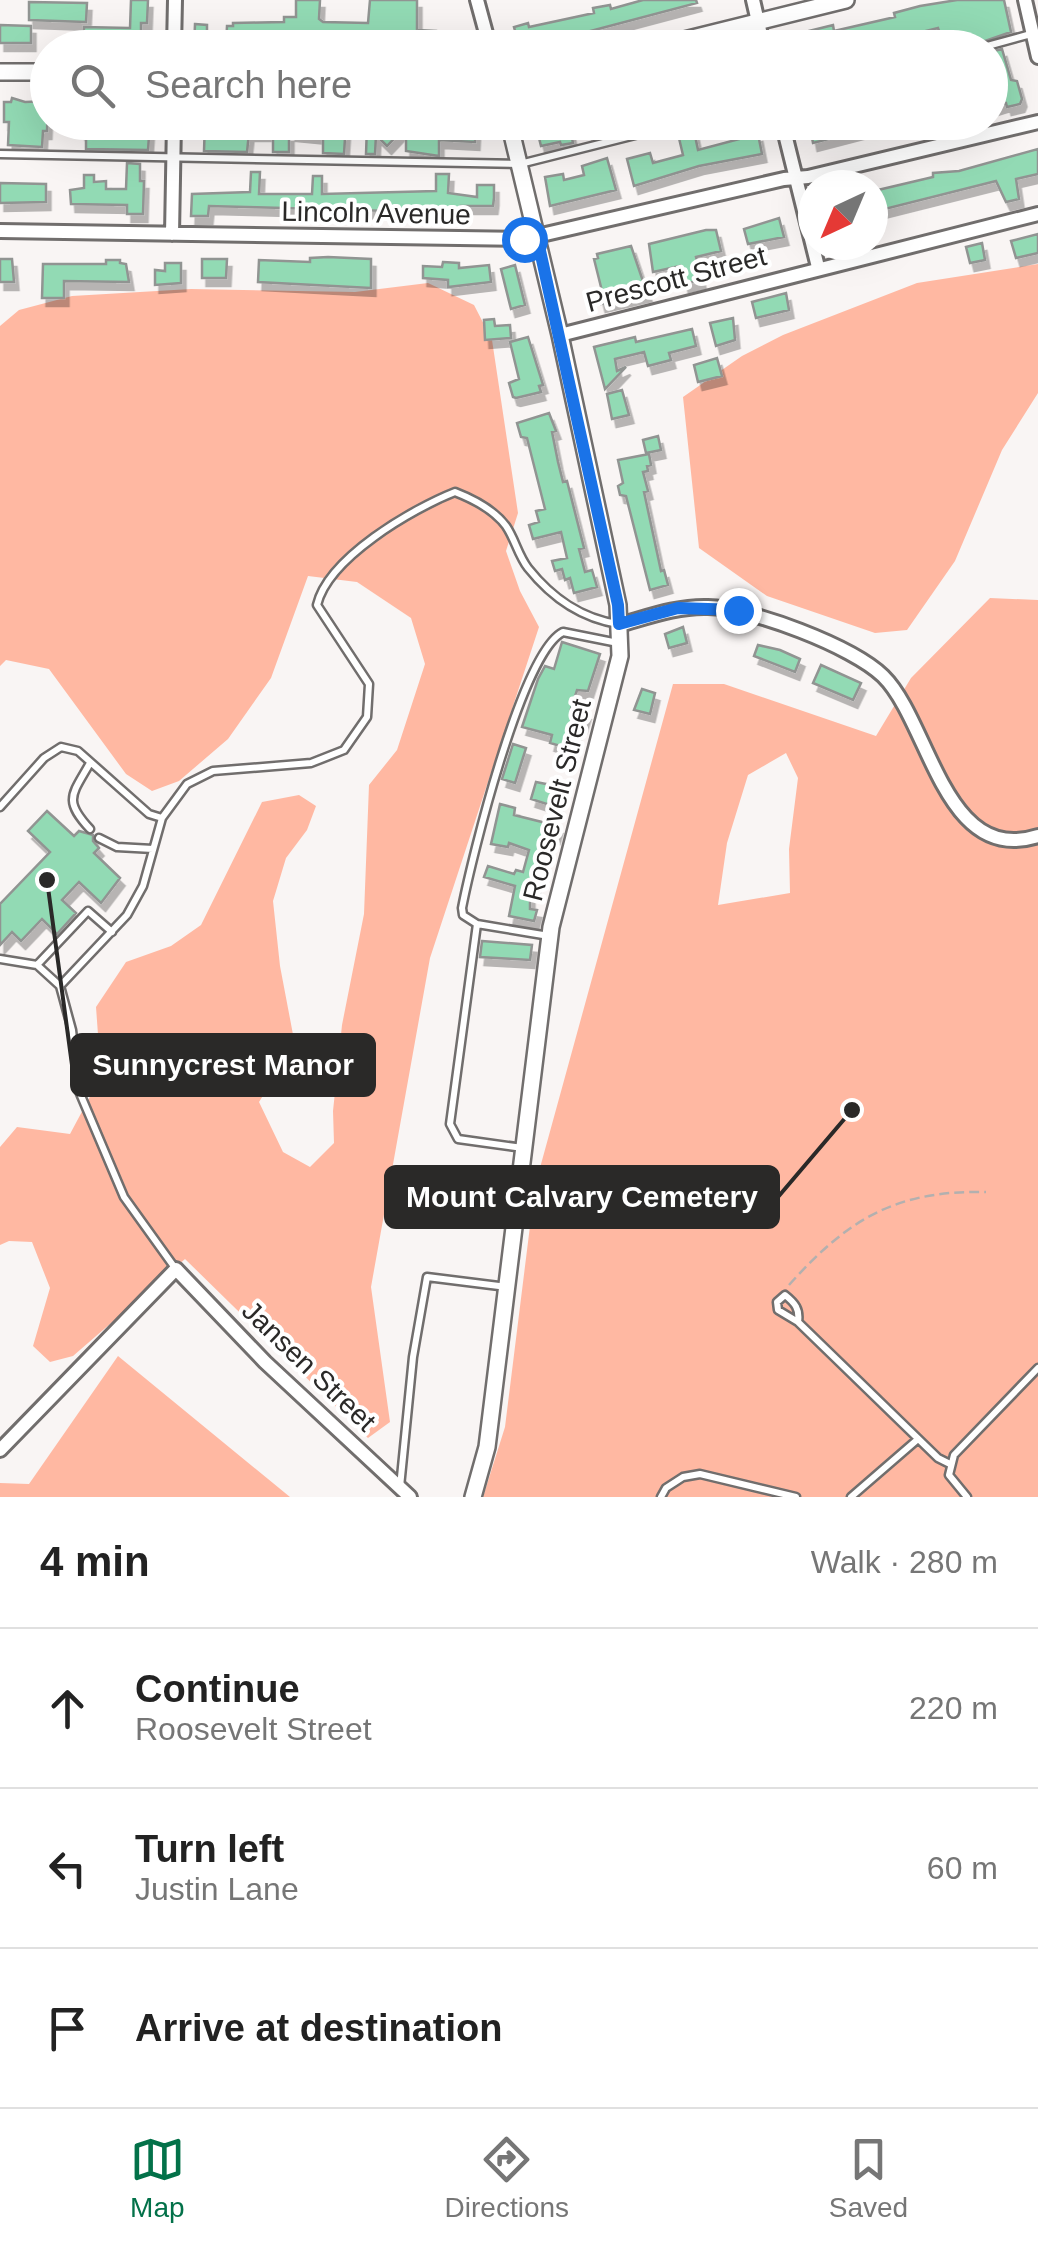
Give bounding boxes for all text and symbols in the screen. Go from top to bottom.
search box [30,30,1008,140]
icon: search [65,58,120,113]
text: Search here [145,64,352,106]
north arrow [798,170,888,260]
street label: Lincoln Avenue [281,196,471,230]
route start [502,217,548,263]
street label: Prescott Street [583,240,770,318]
route end [716,588,762,634]
street label: Roosevelt Street [517,696,597,904]
callout: Sunnycrest Manor [72,1035,374,1095]
text: Sunnycrest Manor [92,1048,354,1081]
callout: Mount Calvary Cemetery [386,1167,778,1227]
text: Mount Calvary Cemetery [406,1180,758,1213]
street label: Jansen Street [236,1295,382,1437]
text: 4 min [40,1538,150,1585]
text: Walk · 280 m [811,1544,998,1580]
text: Continue [135,1668,300,1710]
icon: ahead [40,1681,95,1736]
text: 220 m [909,1690,998,1726]
text: Roosevelt Street [135,1711,372,1747]
text: Turn left [135,1828,284,1870]
icon: left [40,1841,95,1896]
text: 60 m [927,1850,998,1886]
text: Justin Lane [135,1871,299,1907]
icon: arrive [40,2001,95,2056]
text: Arrive at destination [135,2007,502,2049]
tab: Map [130,2132,185,2224]
tab: Directions [445,2132,569,2224]
tab: Saved [829,2132,908,2224]

